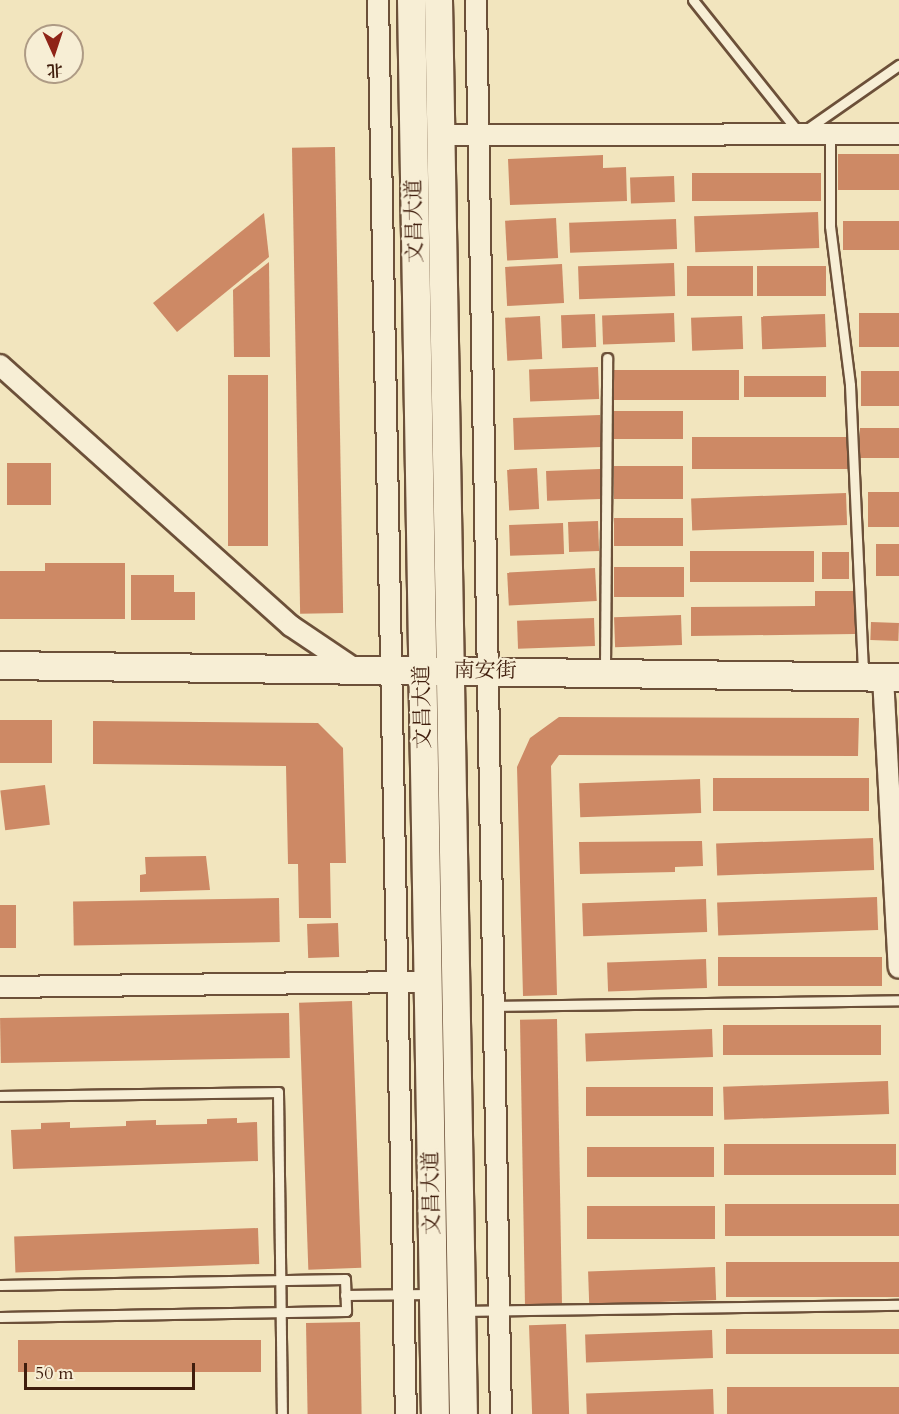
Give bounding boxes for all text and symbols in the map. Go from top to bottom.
north arrow [24,24,84,84]
text: 北 [46,59,63,81]
street label: 文昌大道 [402,179,428,263]
street label: 南安街 [453,658,517,684]
street label: 文昌大道 [410,665,436,749]
street label: 文昌大道 [419,1151,445,1235]
scale bar [27,1351,198,1389]
text: 50 m [35,1361,74,1386]

